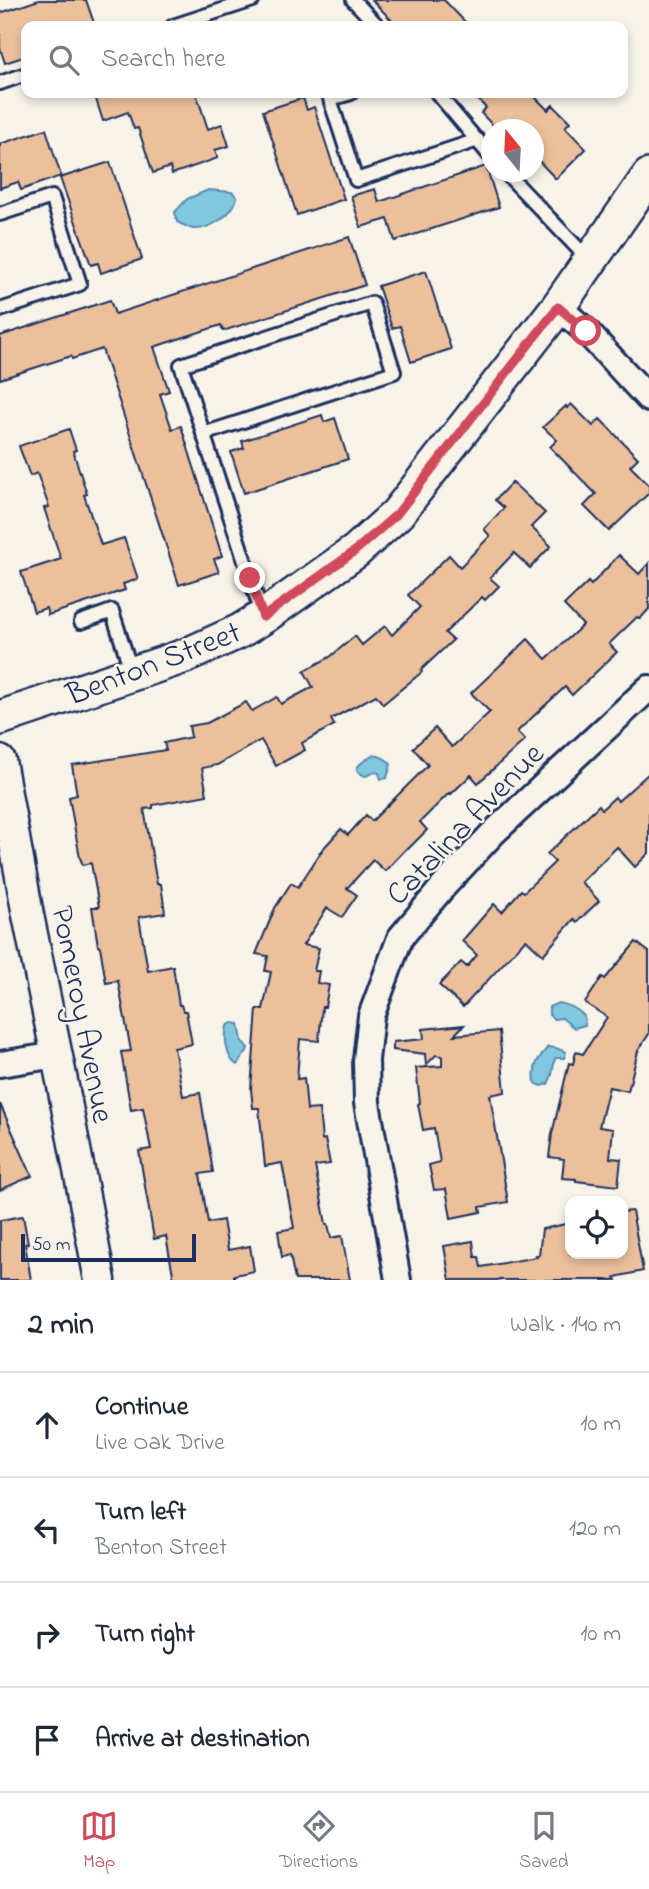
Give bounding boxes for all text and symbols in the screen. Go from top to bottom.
search box [21,21,628,98]
icon: search [45,41,83,79]
text: Search here [101,41,226,79]
north arrow [481,119,544,182]
route start [570,315,601,346]
route end [234,562,265,593]
street label: Benton Street [59,610,249,720]
street label: Catalina Avenue [376,733,557,918]
street label: Pomeroy Avenue [36,902,125,1128]
map controls [565,1196,628,1259]
button: locate [565,1196,628,1259]
scale bar [21,1231,196,1263]
text: 50 m [32,1232,71,1259]
text: 2 min [28,1304,94,1348]
text: Walk · 140 m [510,1309,621,1342]
text: Continue [95,1389,188,1427]
icon: ahead [28,1406,66,1444]
text: 10 m [580,1408,621,1441]
text: Live Oak Drive [95,1427,225,1460]
text: Turn left [95,1494,186,1532]
icon: left [28,1511,66,1549]
text: 120 m [569,1513,621,1546]
text: Benton Street [95,1532,227,1565]
icon: right [28,1616,66,1654]
text: Turn right [95,1616,195,1654]
text: 10 m [580,1618,621,1651]
icon: arrive [28,1721,66,1759]
text: Arrive at destination [95,1721,310,1759]
tab: Map [80,1807,118,1876]
tab: Directions [279,1807,358,1876]
tab: Saved [519,1807,569,1876]

